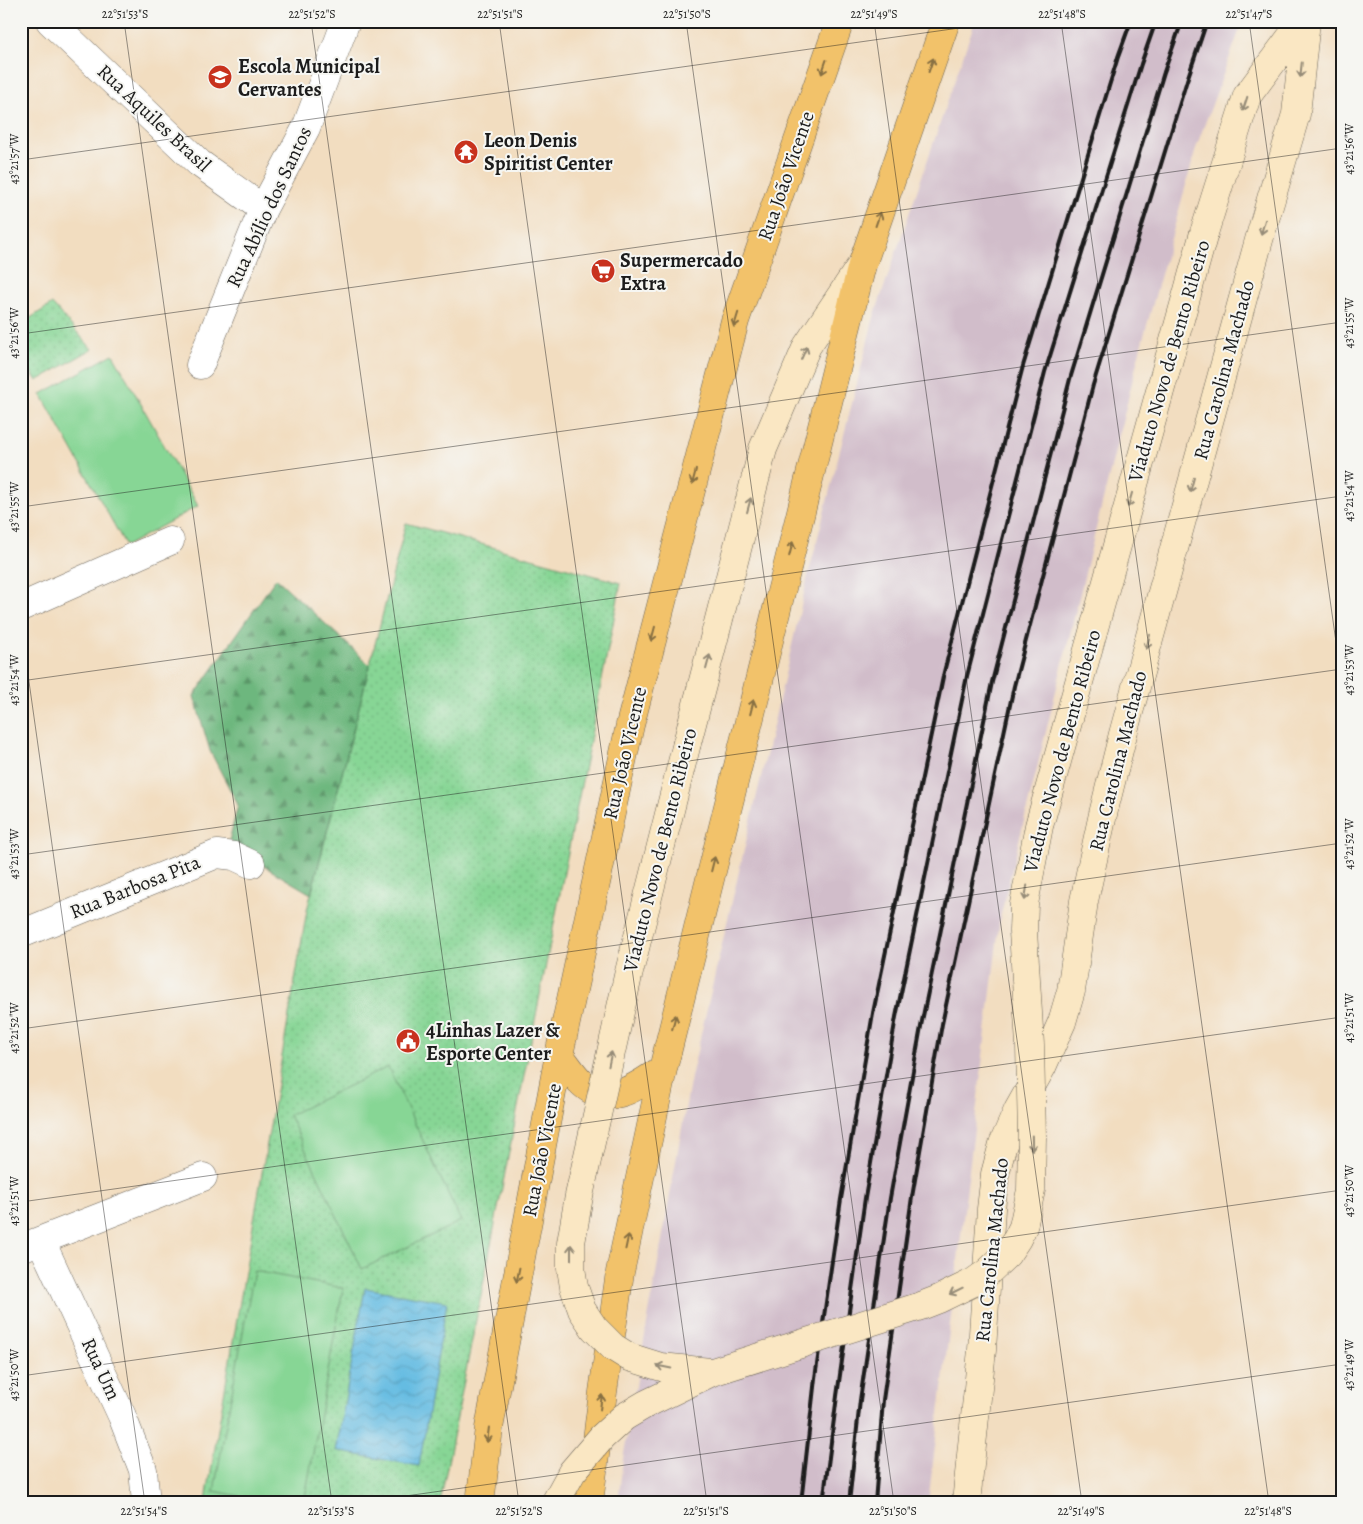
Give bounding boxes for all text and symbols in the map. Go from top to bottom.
text: 22°51'53"S [102,6,148,22]
text: 22°51'52"S [288,6,336,22]
text: 22°51'51"S [477,6,523,22]
text: 22°51'50"S [663,6,711,22]
text: 22°51'49"S [850,6,898,22]
text: 22°51'48"S [1038,6,1086,22]
text: 22°51'47"S [1226,6,1272,22]
place label: Escola Municipal Cervantes [238,53,380,103]
street label: Rua Aquiles Brasil [91,58,217,178]
one-way arrow [927,58,936,73]
one-way arrow [818,59,828,75]
one-way arrow [1296,61,1306,77]
school or university icon: Escola Municipal Cervantes [207,64,233,90]
one-way arrow [1240,96,1249,111]
street label: Rua João Vicente [751,108,821,244]
street label: Rua Abílio dos Santos [220,122,318,292]
text: 43°21'56"W [1341,122,1357,175]
place label: Leon Denis Spiritist Center [484,127,613,177]
text: 43°21'57"W [6,133,22,184]
temple icon: Leon Denis Spiritist Center [453,139,479,165]
one-way arrow [874,211,883,227]
one-way arrow [1258,219,1268,235]
street label: Viaduto Novo de Bento Ribeiro [1121,237,1216,486]
place label: Supermercado Extra [620,247,743,297]
supermarket icon: Supermercado Extra [590,258,616,284]
street label: Rua Carolina Machado [1187,277,1261,463]
text: 43°21'55"W [1341,297,1357,349]
text: 43°21'56"W [6,306,22,359]
one-way arrow [730,312,740,328]
one-way arrow [800,346,810,361]
one-way arrow [689,469,699,485]
text: 43°21'54"W [1341,470,1357,522]
one-way arrow [1186,477,1196,493]
text: 43°21'55"W [6,481,22,533]
one-way arrow [1125,491,1135,507]
one-way arrow [745,497,754,513]
one-way arrow [787,541,796,557]
one-way arrow [648,626,658,642]
street label: Viaduto Novo de Bento Ribeiro [1016,627,1107,876]
one-way arrow [1143,633,1153,649]
text: 43°21'53"W [1341,644,1357,695]
text: 43°21'54"W [6,654,22,706]
one-way arrow [704,655,713,671]
street label: Rua Carolina Machado [1083,668,1153,854]
street label: Rua João Vicente [597,684,653,822]
one-way arrow [748,699,757,715]
street label: Viaduto Novo de Bento Ribeiro [616,725,703,976]
text: 43°21'52"W [1341,817,1357,870]
text: 43°21'53"W [6,828,22,879]
street label: Rua Barbosa Pita [66,848,205,925]
one-way arrow [709,857,718,873]
one-way arrow [1020,885,1030,901]
text: 43°21'51"W [1341,992,1357,1043]
text: 43°21'52"W [6,1001,22,1054]
one-way arrow [670,1015,679,1031]
place label: 4Linhas Lazer & Esporte Center [426,1017,561,1067]
public building icon: 4Linhas Lazer & Esporte Center [395,1028,421,1054]
one-way arrow [605,1051,615,1067]
street label: Rua João Vicente [516,1081,568,1219]
one-way arrow [1027,1134,1037,1151]
street label: Rua Carolina Machado [969,1157,1015,1343]
text: 43°21'50"W [1341,1164,1357,1217]
text: 43°21'51"W [6,1175,22,1226]
one-way arrow [623,1234,632,1250]
one-way arrow [566,1244,576,1260]
one-way arrow [513,1267,523,1283]
one-way arrow [949,1287,964,1296]
street label: Rua Um [75,1334,127,1405]
text: 43°21'49"W [1341,1338,1357,1391]
text: 43°21'50"W [6,1348,22,1401]
one-way arrow [656,1361,672,1371]
one-way arrow [596,1395,606,1411]
one-way arrow [483,1427,493,1443]
text: 22°51'54"S [121,1503,167,1519]
text: 22°51'53"S [308,1503,354,1519]
text: 22°51'52"S [495,1503,543,1519]
text: 22°51'51"S [683,1503,729,1519]
text: 22°51'50"S [869,1503,917,1519]
text: 22°51'49"S [1057,1503,1105,1519]
text: 22°51'48"S [1244,1503,1292,1519]

